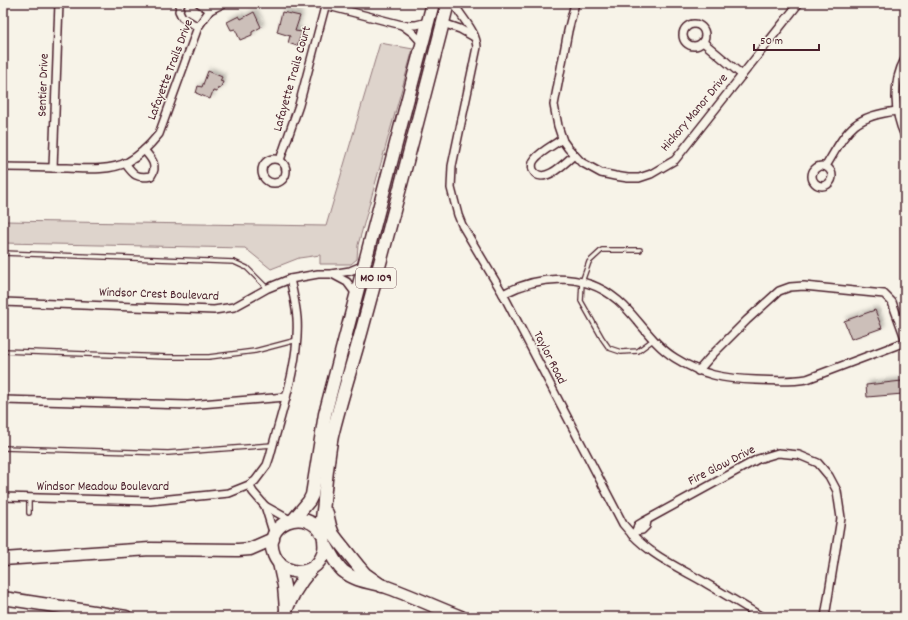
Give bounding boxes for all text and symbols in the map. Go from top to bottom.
street label: Lafayette Trails Drive [143,17,199,123]
street label: Lafayette Trails Court [269,24,317,134]
scale bar [754,26,819,52]
text: 50 m [760,33,783,50]
street label: Sentier Drive [33,53,55,117]
street label: Hickory Manor Drive [657,70,734,156]
road number: MO 109 [356,268,396,288]
street label: Windsor Crest Boulevard [99,283,219,307]
street label: Taylor Road [527,328,571,388]
street label: Fire Glow Drive [685,441,759,491]
street label: Windsor Meadow Boulevard [37,478,169,497]

